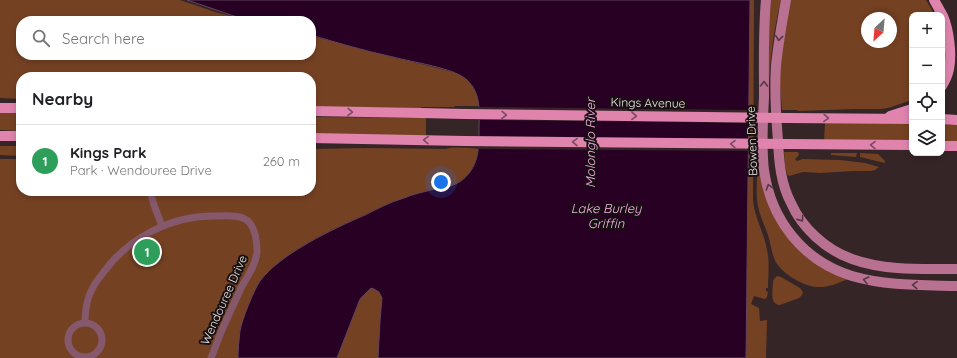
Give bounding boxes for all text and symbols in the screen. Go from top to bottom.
north arrow [861,12,897,48]
map controls [909,12,945,156]
button: + [909,12,945,48]
search box [16,16,316,60]
icon: search [30,27,52,49]
text: Search here [62,29,145,48]
one-way arrow [775,35,784,41]
button: − [909,48,945,84]
one-way arrow [760,81,768,87]
button: locate [909,84,945,120]
text: Nearby [32,88,93,109]
street label: Kings Avenue [610,94,686,111]
water label: Molonglo River [582,96,598,188]
street label: Bowen Drive [743,106,760,176]
one-way arrow [347,108,353,116]
one-way arrow [501,111,507,119]
one-way arrow [631,112,637,120]
one-way arrow [823,114,829,122]
button: layers [909,120,945,156]
one-way arrow [423,136,429,144]
one-way arrow [572,138,578,146]
one-way arrow [730,140,736,148]
one-way arrow [870,141,876,149]
text: Kings Park [70,143,147,162]
text: 1 [42,153,48,169]
text: 260 m [263,153,300,169]
text: Park · Wendouree Drive [70,162,212,178]
your location [431,172,451,192]
one-way arrow [765,184,774,191]
water label: Lake Burley Griffin [571,200,642,231]
one-way arrow [796,215,804,222]
pin: 1 [134,237,160,267]
street label: Wendouree Drive [197,252,250,347]
one-way arrow [863,276,869,284]
one-way arrow [912,281,918,289]

